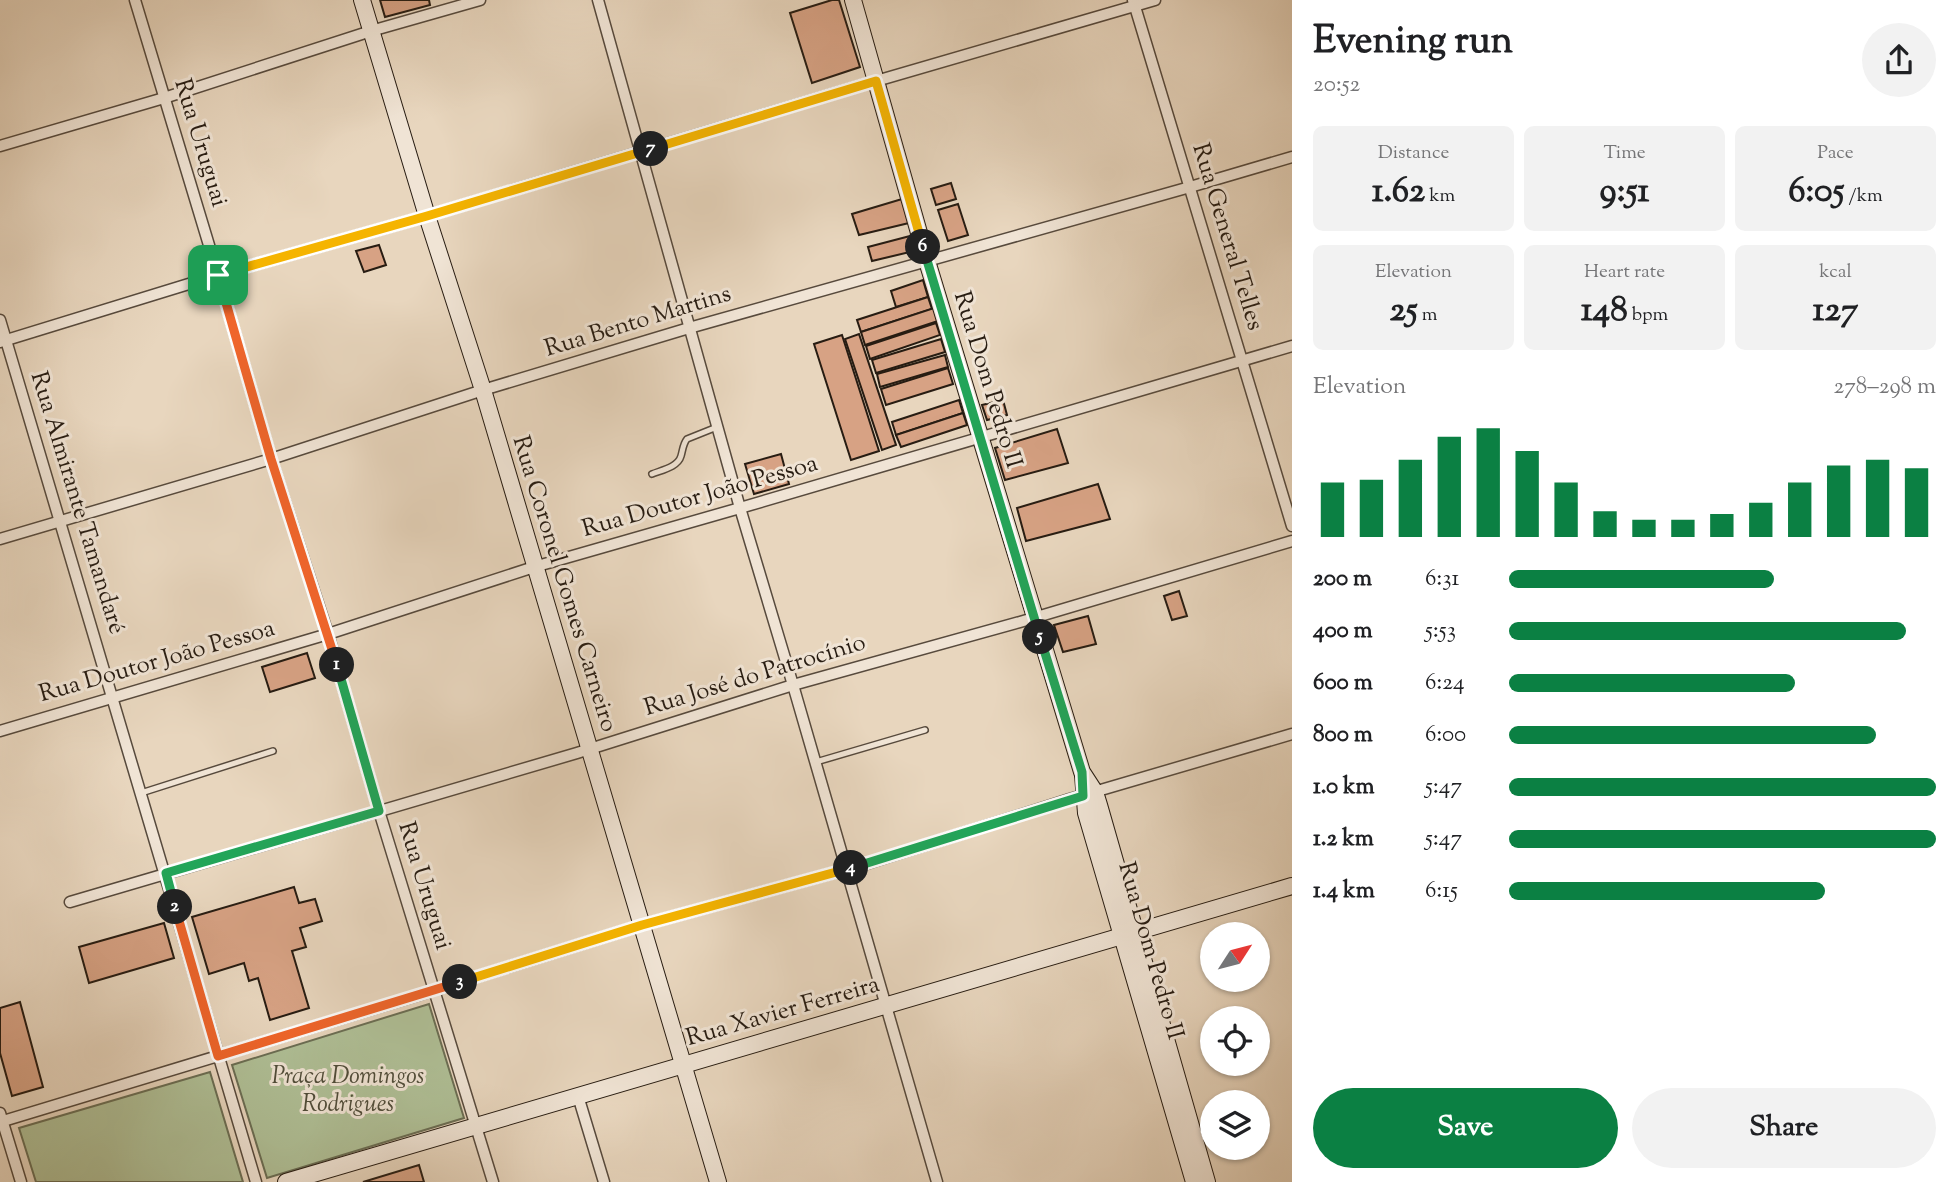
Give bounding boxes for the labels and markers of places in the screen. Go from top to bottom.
pin: 7 [634,132,668,166]
pin: 6 [906,230,940,264]
pin [188,245,248,305]
pin: 5 [1023,620,1058,654]
pin: 1 [320,648,354,682]
pin: 4 [834,850,868,886]
pin: 2 [158,890,192,925]
pin: 3 [442,964,477,1000]

